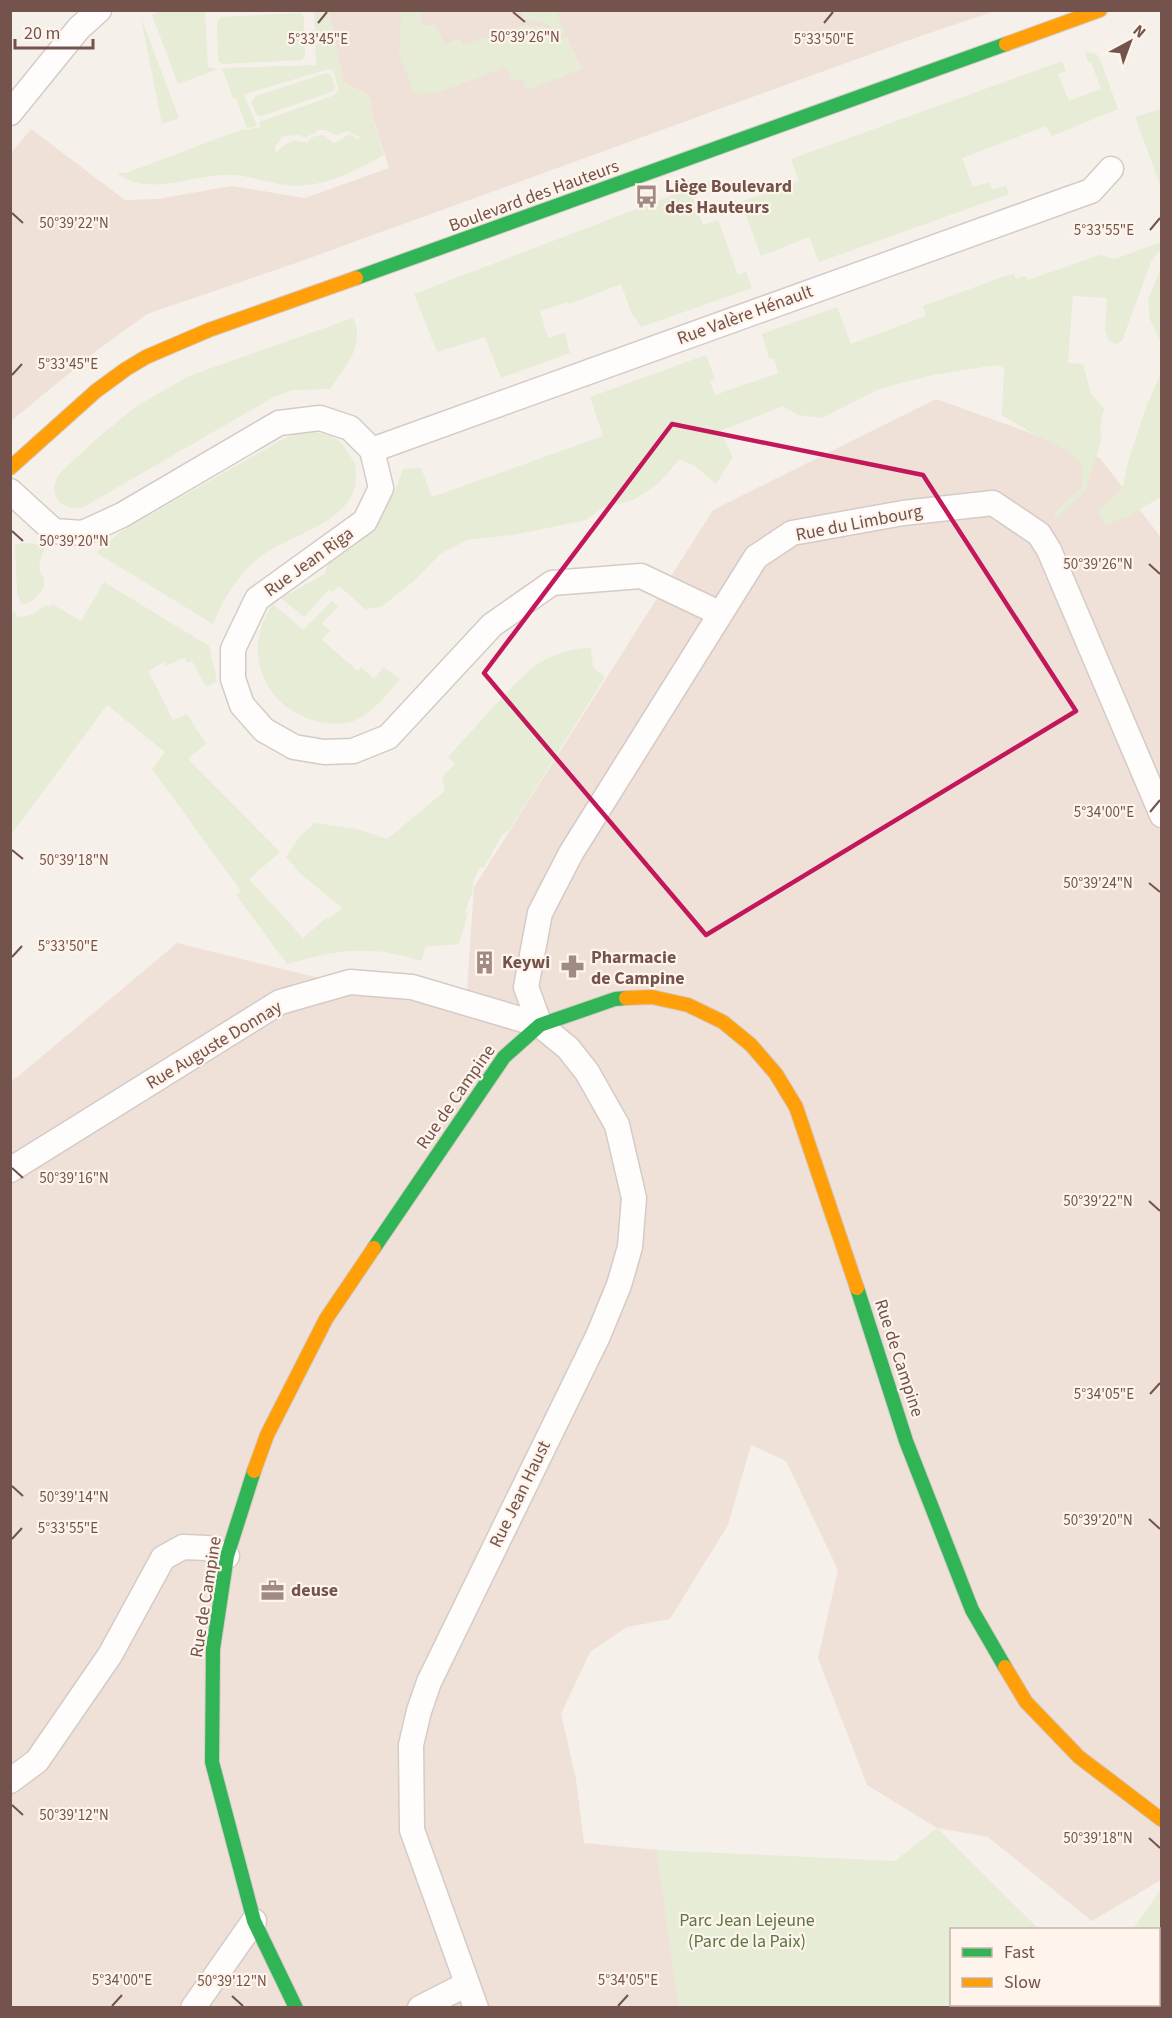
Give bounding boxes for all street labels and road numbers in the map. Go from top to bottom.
street label: Boulevard des Hauteurs [445,154,623,238]
street label: Rue Valère Hénault [674,279,816,351]
street label: Rue du Limbourg [793,498,925,548]
street label: Rue Jean Riga [259,521,359,603]
street label: Rue Auguste Donnay [141,994,287,1095]
street label: Rue de Campine [411,1040,501,1154]
street label: Rue de Campine [868,1296,930,1420]
street label: Rue Jean Haust [483,1436,557,1552]
street label: Rue de Campine [184,1534,228,1659]

